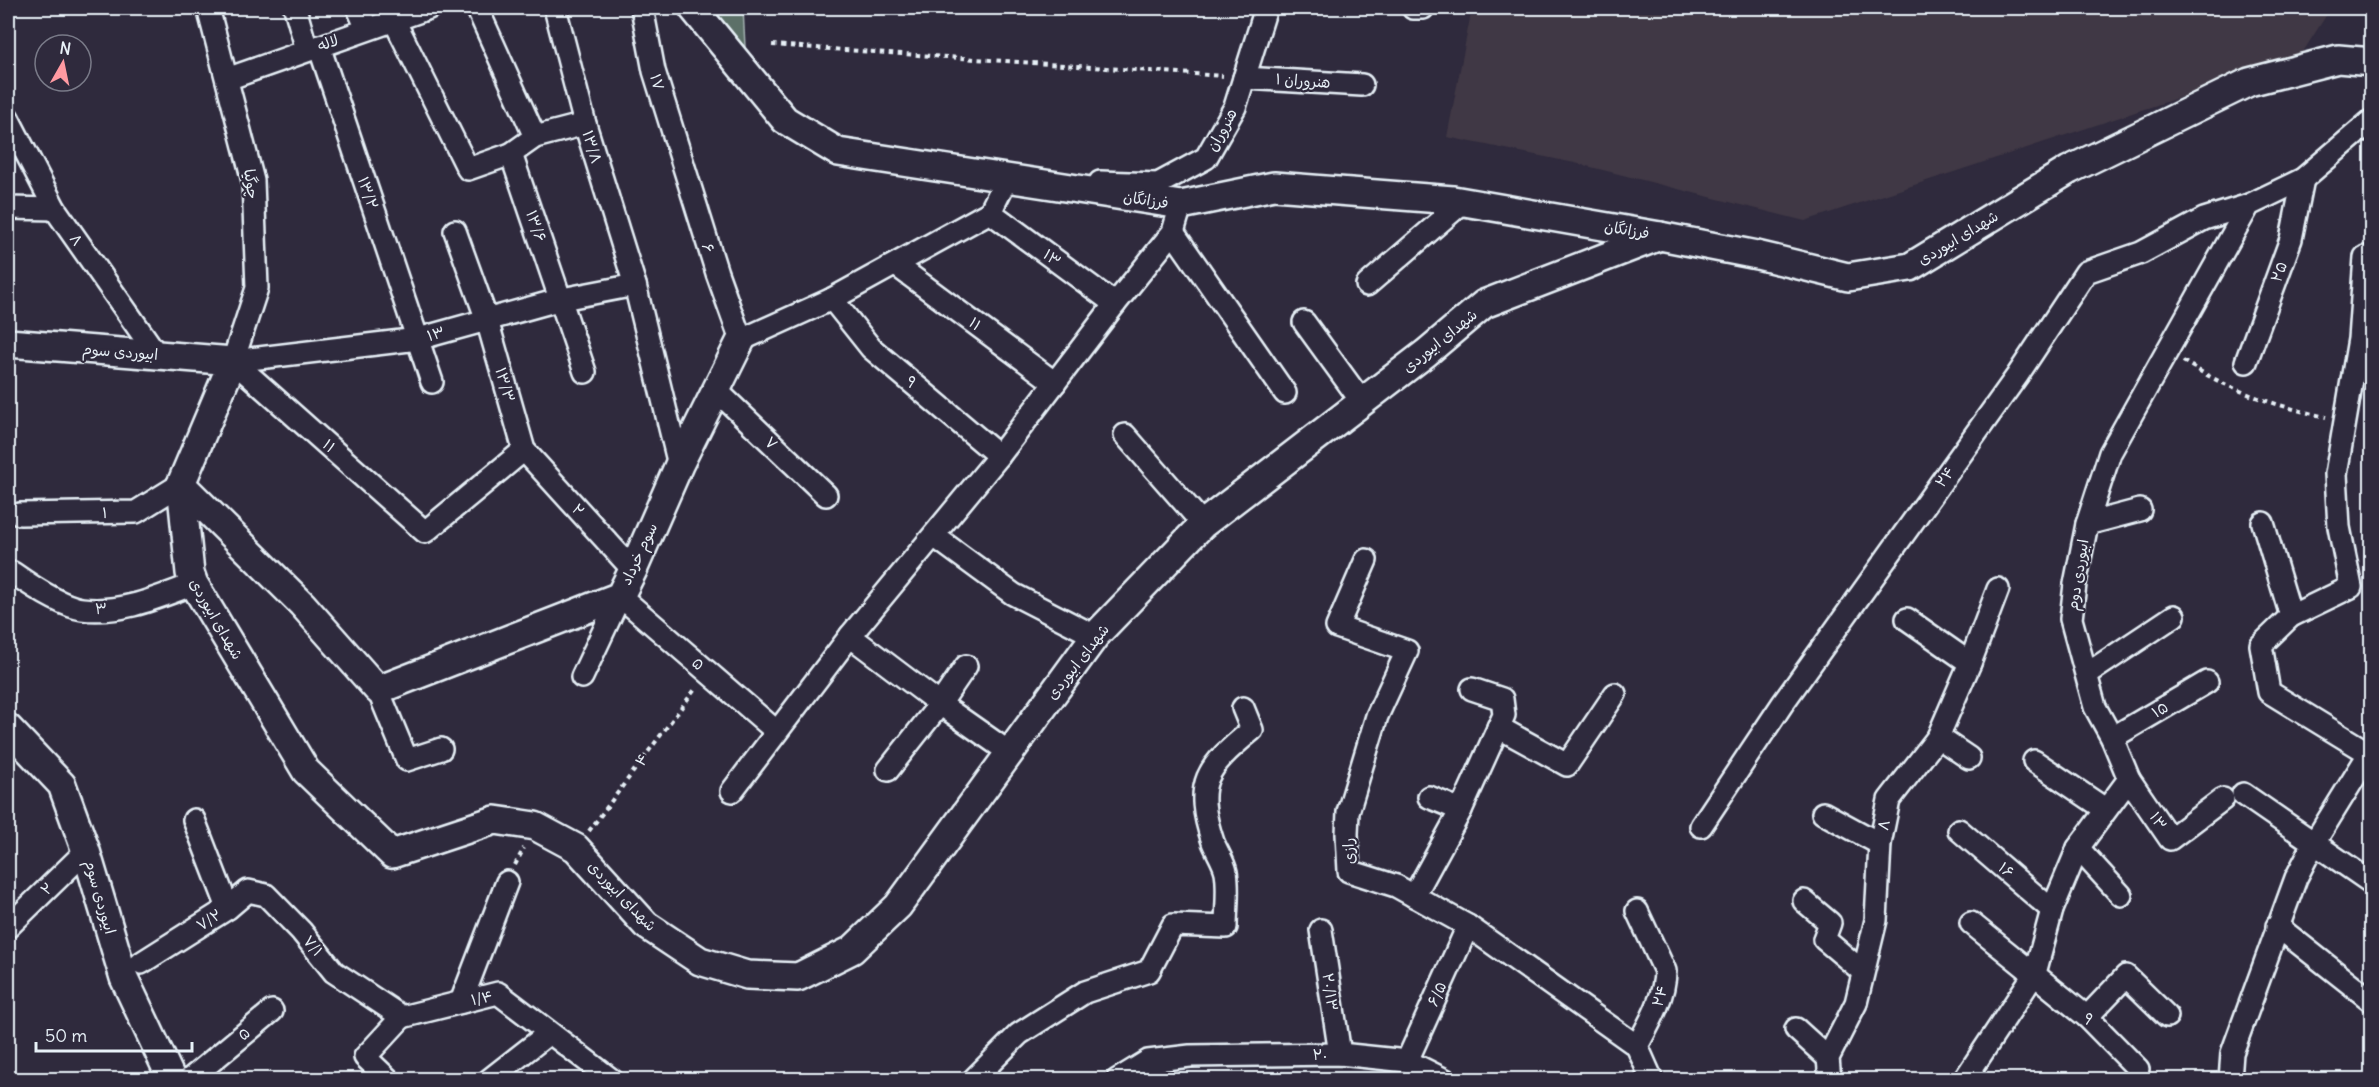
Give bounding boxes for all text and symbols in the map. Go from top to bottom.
street label: لاله [315,30,341,55]
north arrow [33,33,93,93]
text: N [58,37,72,59]
street label: هنروران ۱ [1275,69,1331,93]
street label: ۱۷ [646,72,669,92]
street label: هنروران [1202,105,1242,155]
street label: ۱۳/۸ [578,128,606,166]
street label: چوگیا [239,168,263,200]
street label: ۱۳/۲ [354,174,383,212]
street label: فرزانگان [1122,187,1170,212]
street label: شهدای ابیوردی [1914,206,2001,269]
street label: ۱۳/۶ [522,207,551,244]
street label: فرزانگان [1603,216,1651,243]
street label: ۸ [66,230,87,249]
street label: ۶ [698,241,719,255]
street label: ۱۳ [1040,245,1065,270]
street label: ۲۵ [2266,259,2291,285]
street label: شهدای ابیوردی [1398,305,1481,377]
street label: ۱۱ [965,313,985,334]
street label: ۱۳ [425,322,447,345]
street label: ابیوردی سوم [81,339,159,367]
street label: ۱۳/۳ [491,365,520,405]
street label: ۹ [902,371,921,392]
street label: ۷ [761,432,782,453]
street label: ۱۱ [319,435,340,456]
street label: ۲۴ [1931,462,1959,491]
street label: ۲ [568,499,589,520]
street label: ۱ [102,503,108,522]
street label: سوم خرداد [616,520,664,589]
street label: ابیوردی دوم [2062,538,2095,612]
street label: شهدای ابیوردی [186,575,247,663]
street label: ۳ [95,599,107,618]
street label: شهدای ابیوردی [1042,620,1113,703]
street label: ۵ [688,653,708,674]
street label: ۱۵ [2148,697,2171,722]
street label: ۴ [631,749,653,770]
street label: ۱۳ [2146,808,2171,833]
street label: ۸ [1873,818,1894,832]
street label: رازی [1338,837,1359,865]
street label: شهدای ابیوردی [584,856,661,935]
street label: ابیوردی سوم [78,858,120,937]
street label: ۱۶ [1995,858,2018,882]
street label: ۲ [36,878,57,899]
street label: ۷/۲ [193,904,225,935]
street label: ۷/۱ [299,931,328,960]
street label: ۲۰/۱۳ [1318,972,1343,1012]
street label: ۶/۵ [1423,979,1450,1009]
street label: ۲۴ [1647,983,1672,1009]
street label: ۱/۴ [469,986,495,1009]
street label: ۹ [2078,1008,2098,1029]
scale bar [36,1015,192,1053]
street label: ۵ [234,1023,254,1044]
text: 50 m [45,1024,87,1047]
street label: ۲۰ [1312,1045,1328,1064]

